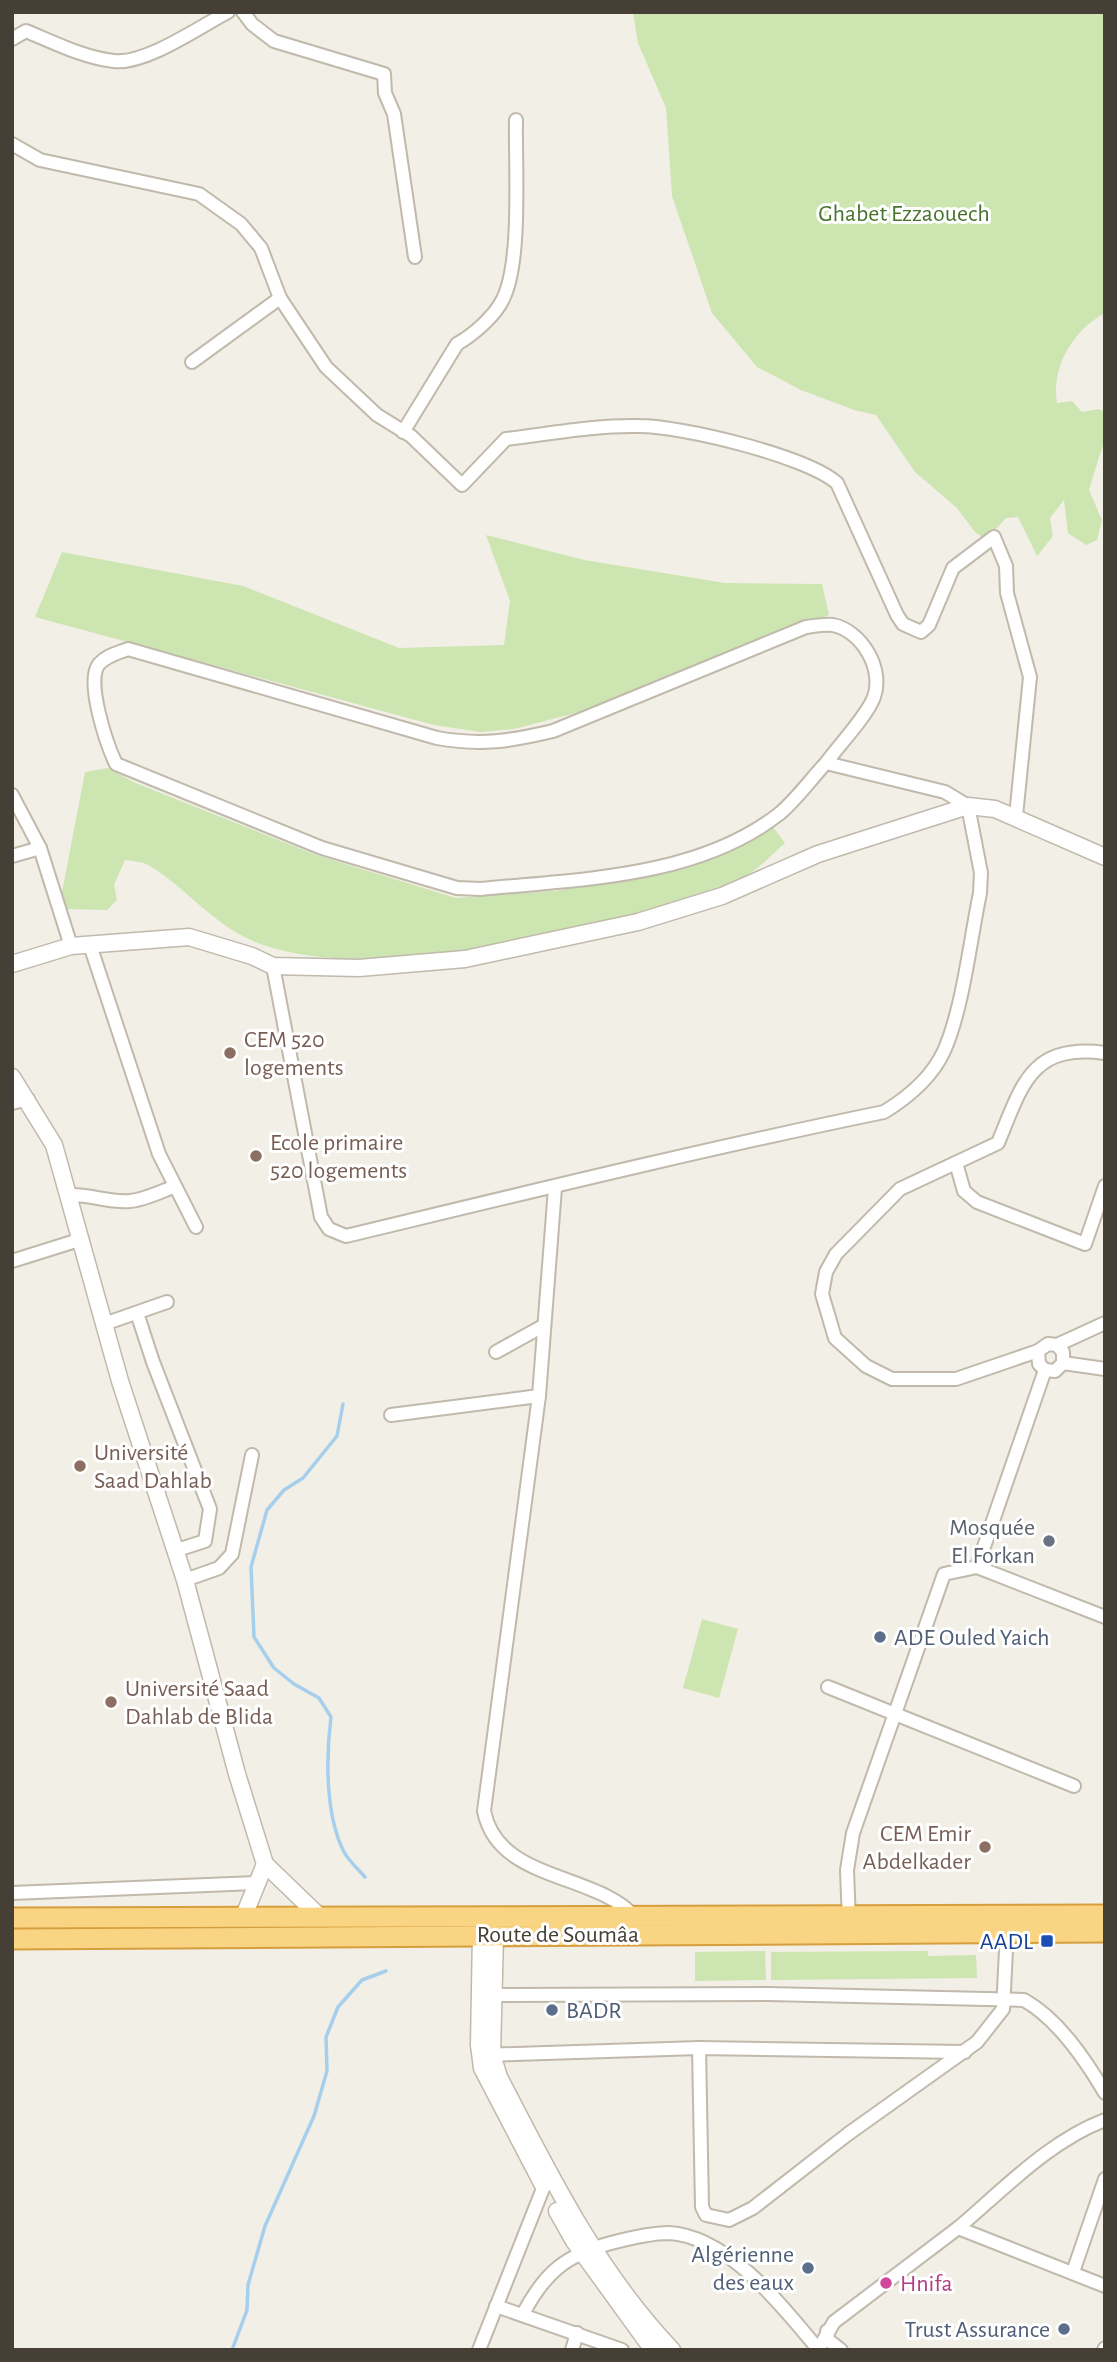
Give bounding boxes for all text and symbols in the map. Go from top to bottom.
park label: Ghabet Ezzaouech [818,202,990,226]
place label: CEM 520 logements [244,1028,344,1080]
marker: CEM 520 logements [222,1045,238,1061]
place label: Ecole primaire 520 logements [270,1131,407,1183]
marker: Ecole primaire 520 logements [248,1148,264,1164]
place label: Université Saad Dahlab [94,1441,212,1493]
marker: Université Saad Dahlab [72,1458,88,1474]
place label: Mosquée El Forkan [949,1516,1035,1568]
marker: Mosquée El Forkan [1041,1533,1057,1549]
place label: ADE Ouled Yaich [894,1626,1050,1650]
marker: ADE Ouled Yaich [872,1629,888,1645]
place label: Université Saad Dahlab de Blida [125,1677,273,1729]
marker: Université Saad Dahlab de Blida [103,1694,119,1710]
place label: CEM Emir Abdelkader [863,1822,971,1874]
marker: CEM Emir Abdelkader [977,1839,993,1855]
street label: Route de Soumâa [477,1923,639,1947]
place label: AADL [980,1930,1033,1954]
marker: AADL [1039,1933,1055,1949]
place label: BADR [566,1999,622,2023]
marker: BADR [544,2002,560,2018]
place label: Algérienne des eaux [691,2243,795,2295]
marker: Algérienne des eaux [800,2260,816,2276]
place label: Hnifa [900,2272,953,2296]
marker: Hnifa [878,2275,894,2291]
place label: Trust Assurance [905,2318,1050,2342]
marker: Trust Assurance [1056,2321,1072,2337]

